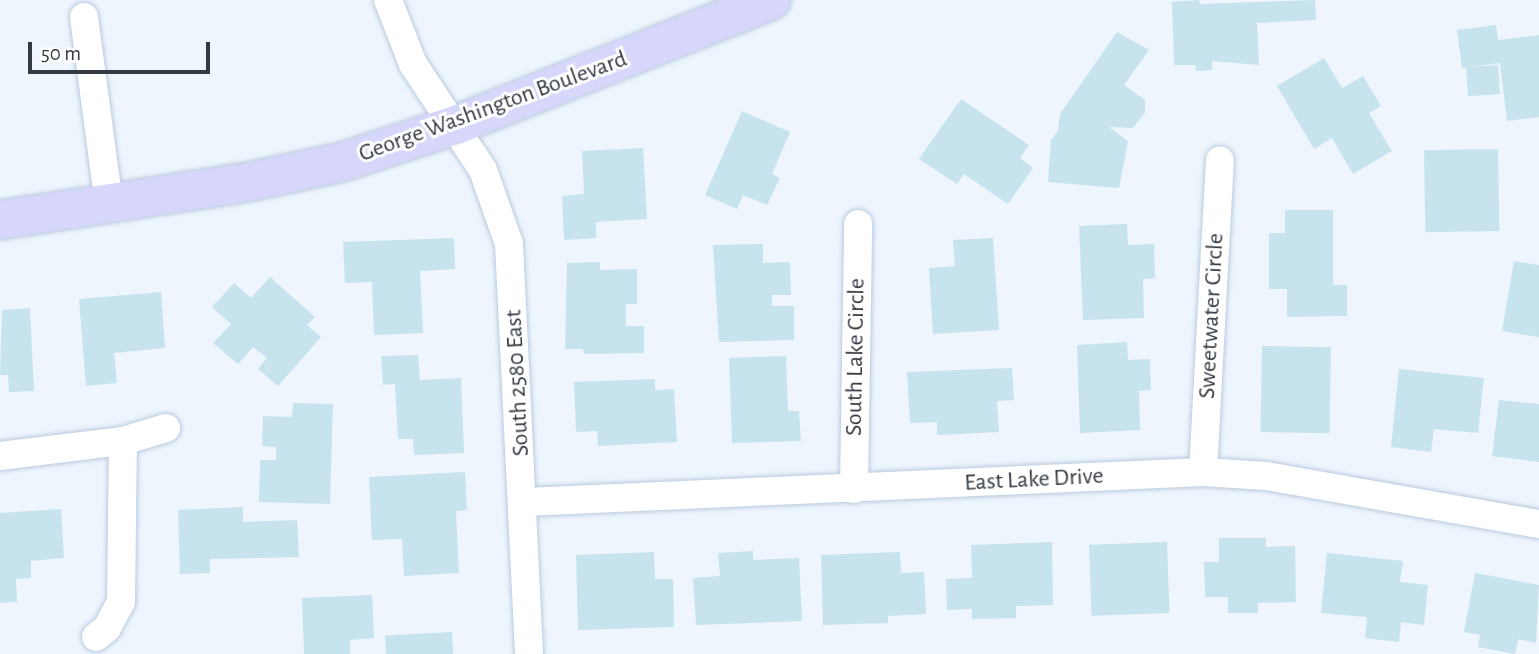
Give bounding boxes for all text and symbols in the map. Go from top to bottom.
scale bar [32,28,214,72]
text: 50 m [41,43,81,64]
street label: George Washington Boulevard [355,45,631,169]
street label: Sweetwater Circle [1193,233,1231,399]
street label: South Lake Circle [840,278,872,436]
street label: South 2580 East [500,309,536,457]
street label: East Lake Drive [964,462,1104,498]

